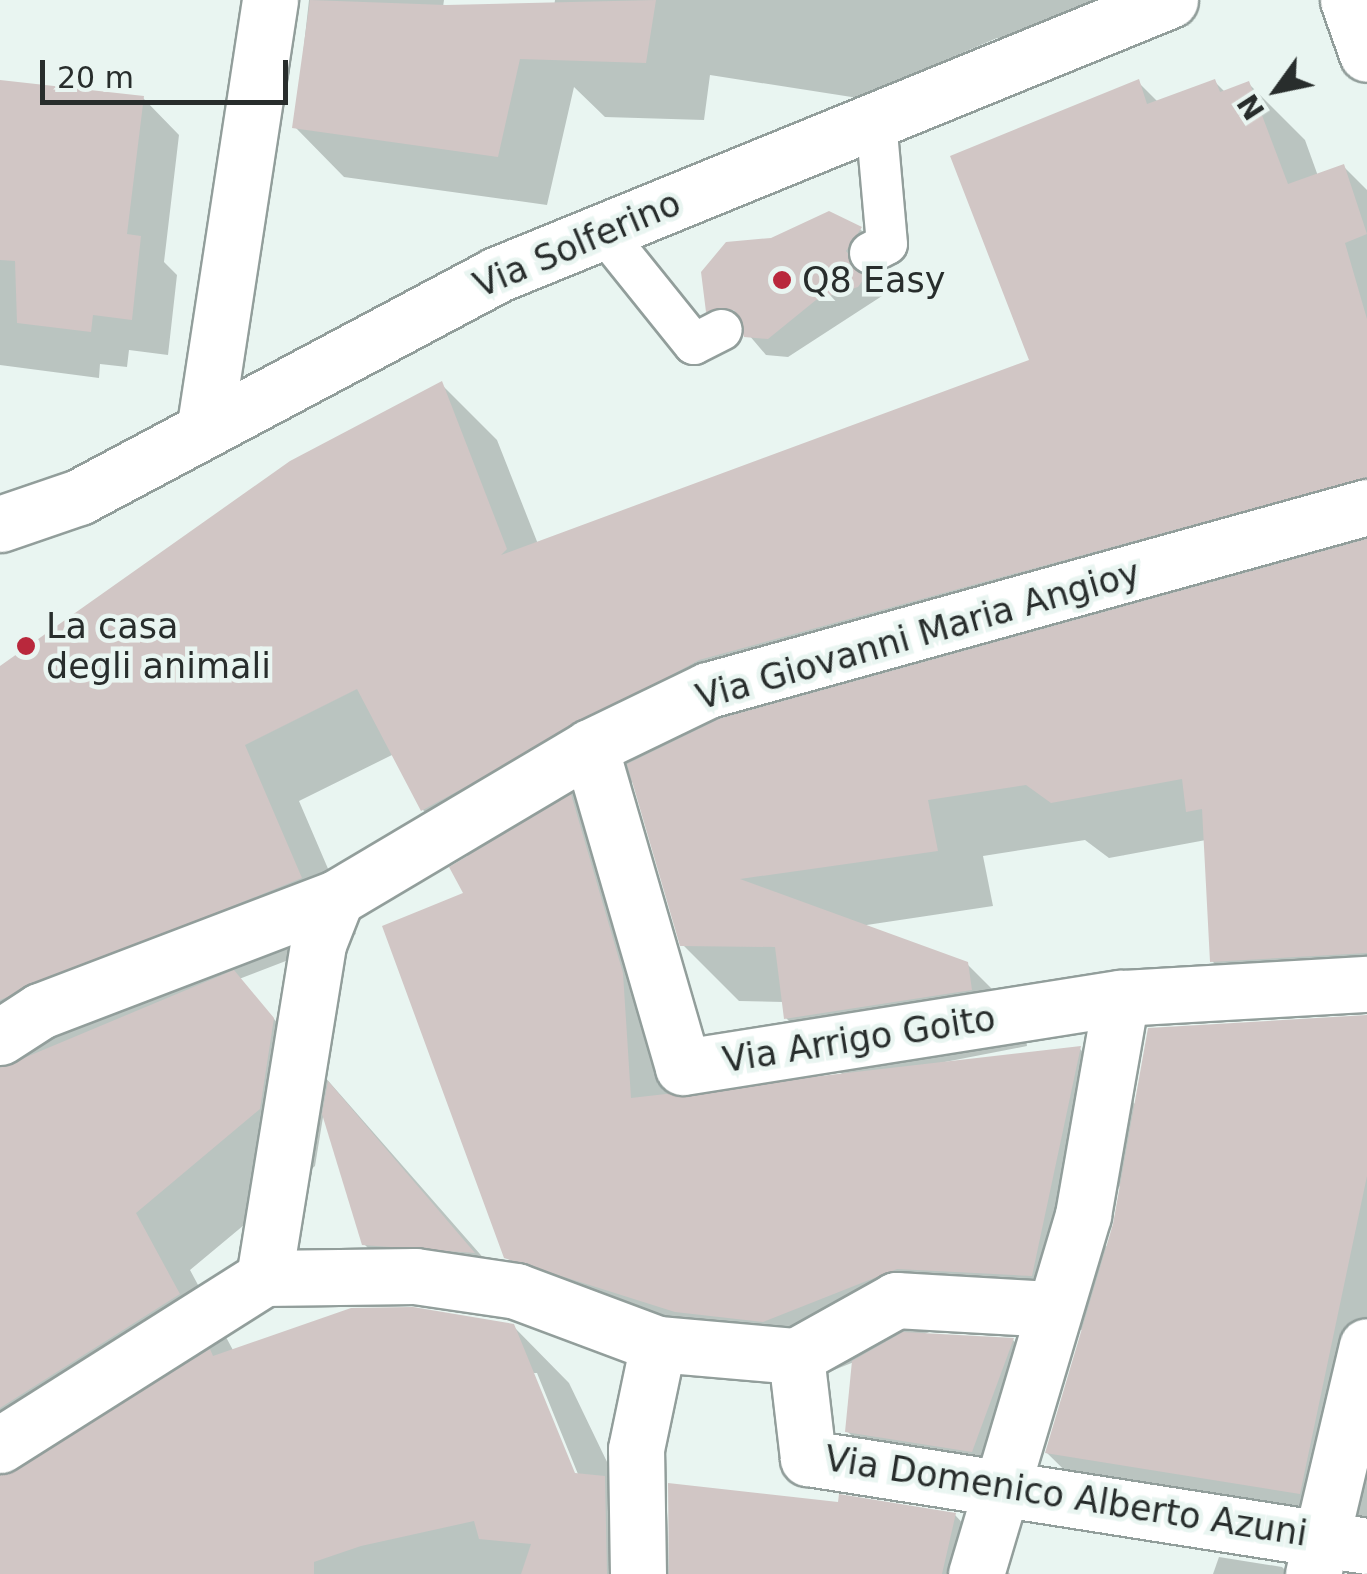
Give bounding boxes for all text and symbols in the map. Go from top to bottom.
scale bar [45,40,292,102]
north arrow [1227,40,1327,140]
text: 20 m [57,60,134,95]
text: N [1231,88,1272,125]
street label: Via Solferino [467,182,687,306]
place label: Q8 Easy [802,259,945,301]
marker: Q8 Easy [771,269,793,291]
street label: Via Giovanni Maria Angioy [691,551,1145,719]
place label: La casa degli animali [46,605,271,687]
marker: La casa degli animali [15,635,37,657]
street label: Via Arrigo Goito [720,997,998,1081]
street label: Via Domenico Alberto Azuni [822,1437,1310,1555]

